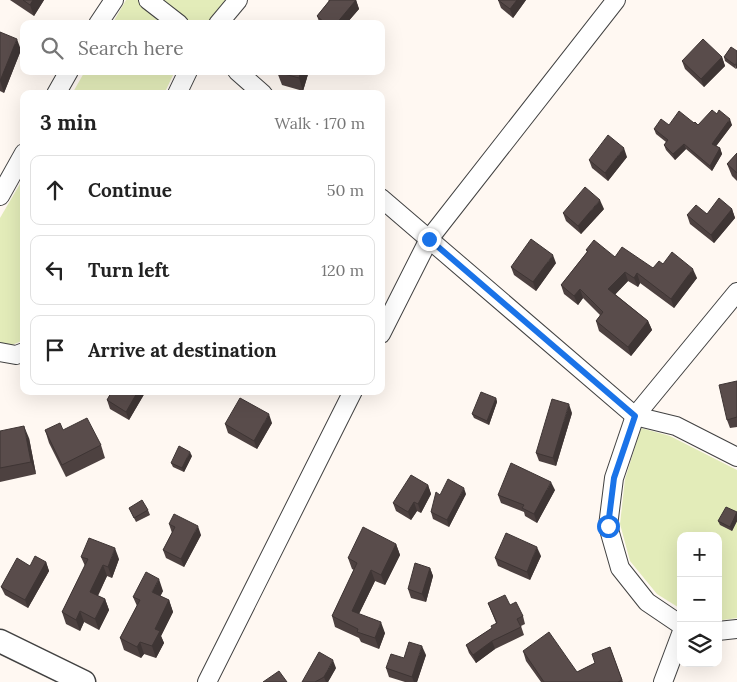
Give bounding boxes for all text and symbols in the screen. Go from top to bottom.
search box [20,20,385,75]
icon: search [38,34,66,62]
text: Search here [78,36,184,60]
text: 3 min [40,109,97,136]
text: Walk · 170 m [274,113,365,133]
icon: ahead [41,176,69,204]
text: Continue [88,178,172,202]
text: 50 m [327,180,364,200]
route end [418,228,441,251]
icon: left [41,256,69,284]
text: Turn left [88,258,169,282]
text: 120 m [321,260,364,280]
icon: arrive [41,336,69,364]
text: Arrive at destination [88,338,277,362]
route start [597,515,620,538]
map controls [677,532,722,667]
button: + [677,532,722,577]
button: − [677,577,722,622]
button: layers [677,622,722,667]

